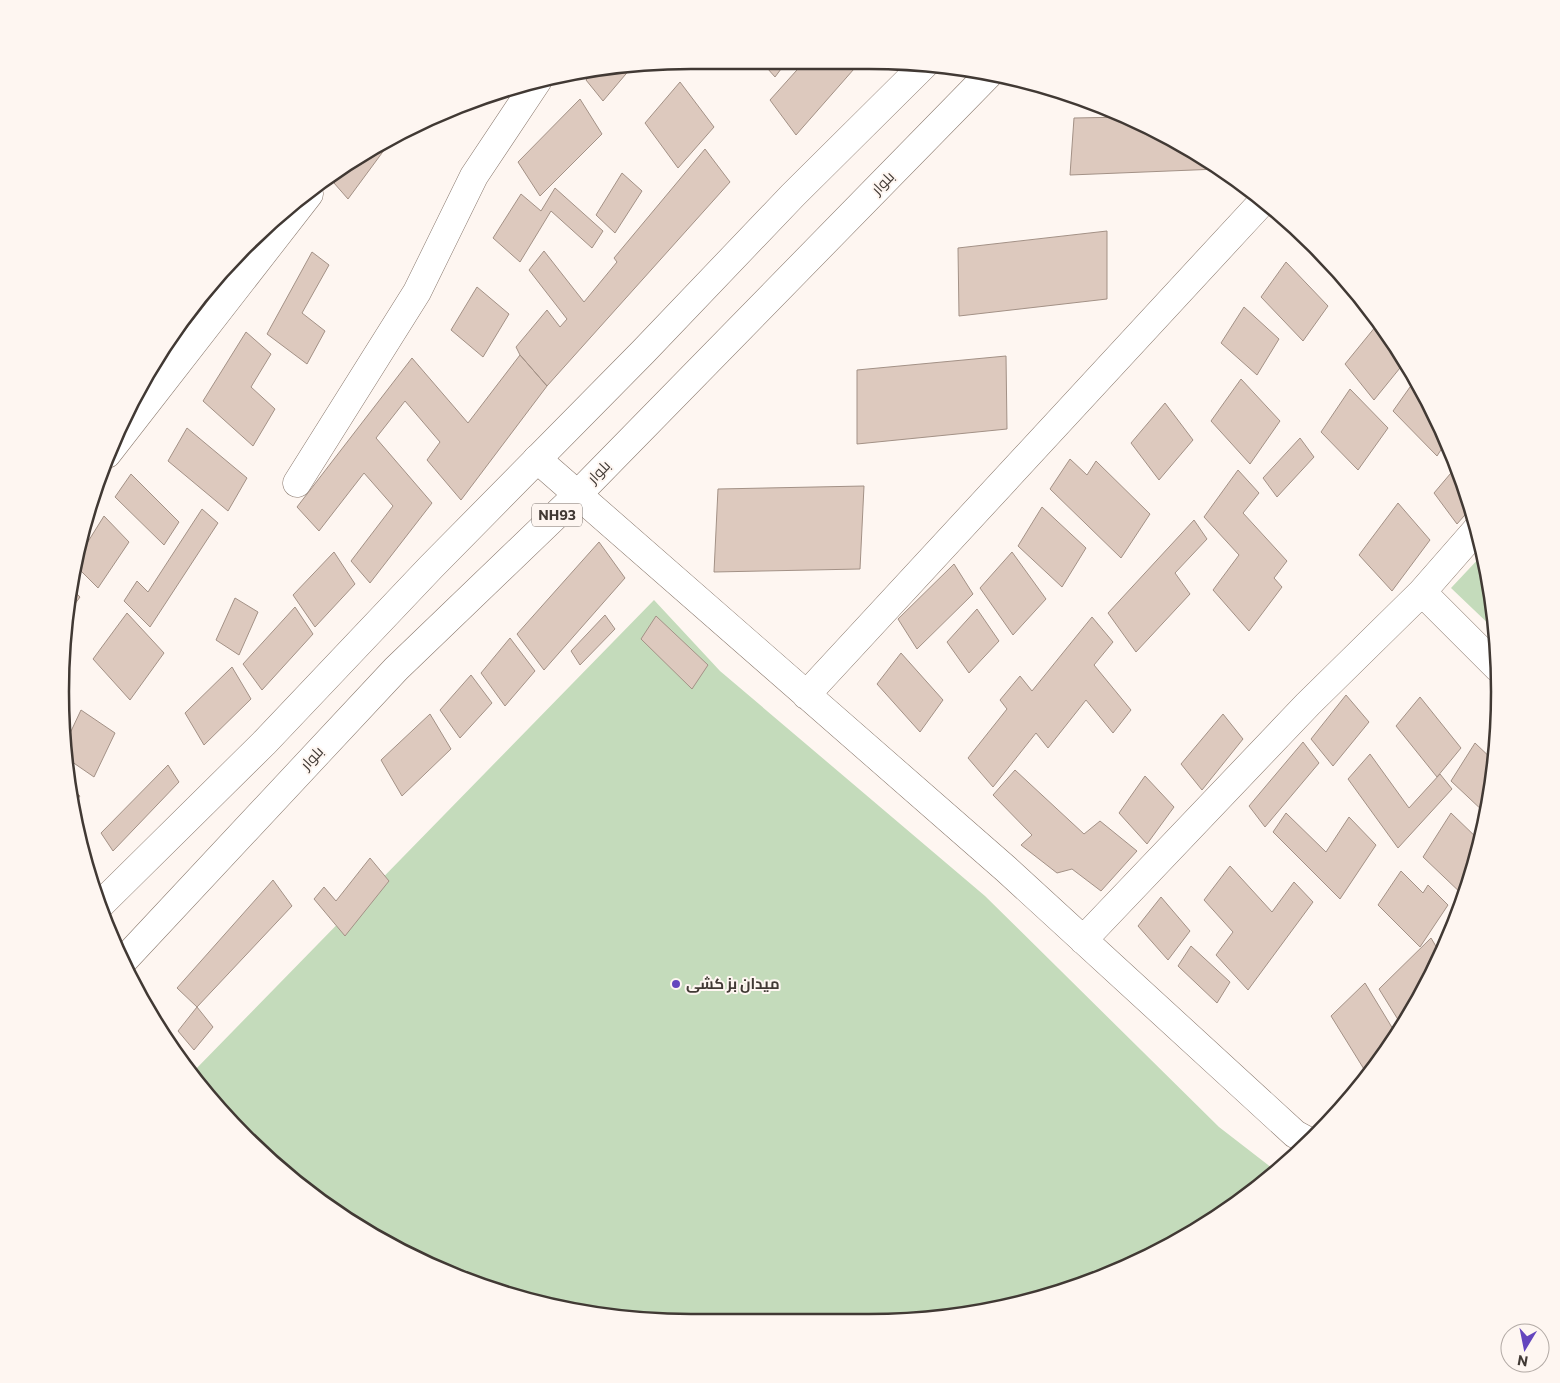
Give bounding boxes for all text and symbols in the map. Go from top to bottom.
street label: بلوار [866,167,898,199]
street label: بلوار [582,456,614,488]
road number: NH93 [532,504,582,526]
street label: بلوار [295,742,327,774]
place label: میدان بز کشی [686,974,780,993]
marker: میدان بز کشی [670,978,682,990]
north arrow [1500,1323,1550,1373]
text: N [1516,1352,1529,1371]

